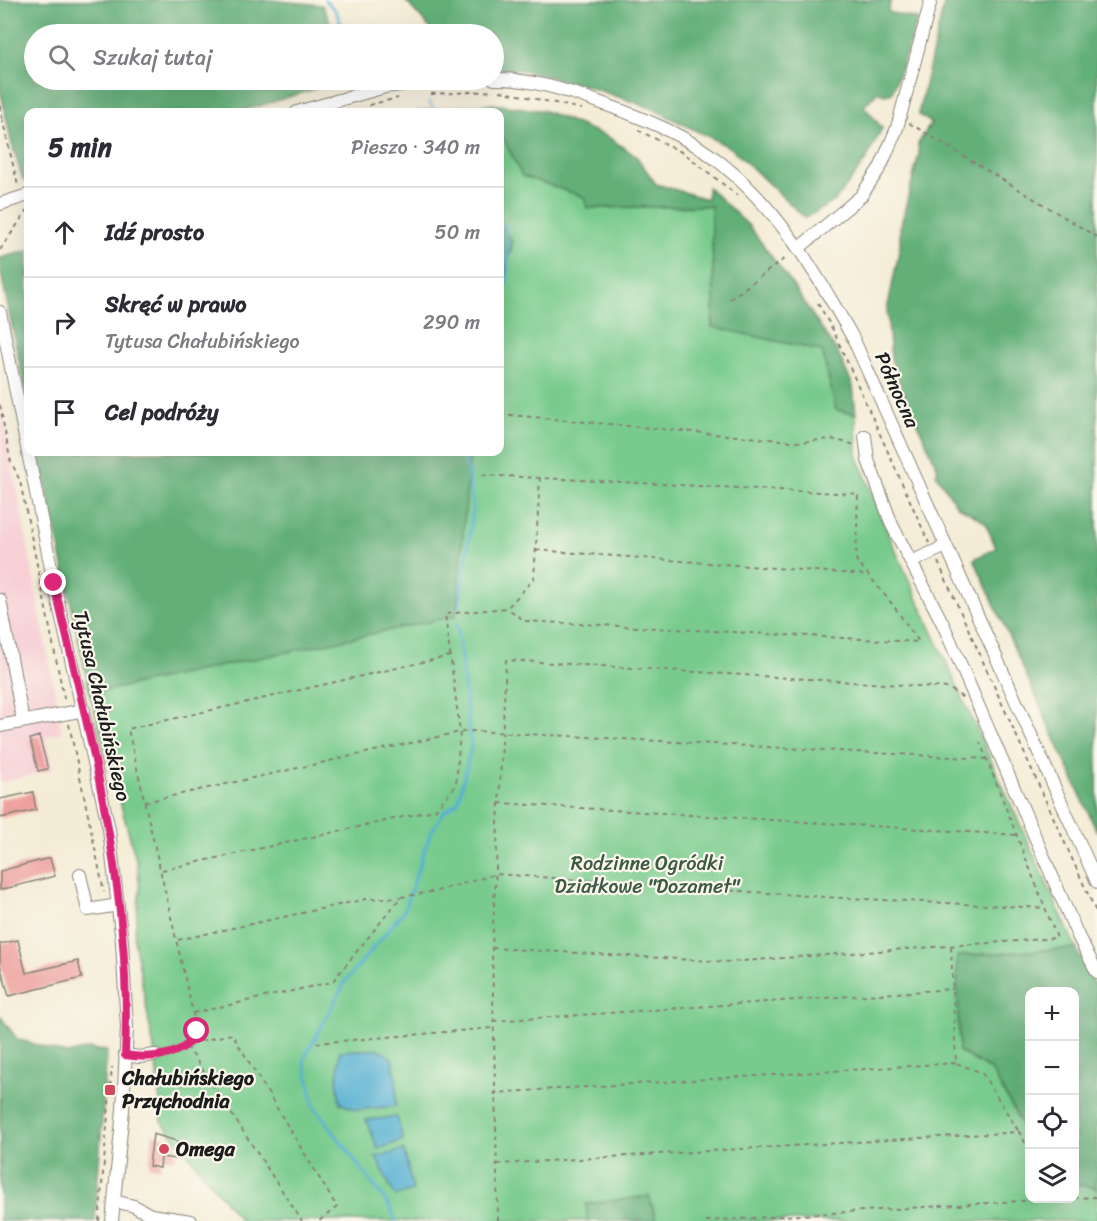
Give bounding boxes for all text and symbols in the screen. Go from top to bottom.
search box [24,24,504,90]
text: Szukaj tutaj [93,38,212,77]
icon: search [45,41,78,74]
text: 5 min [48,124,112,170]
text: Pieszo · 340 m [351,130,480,165]
text: Idź prosto [105,213,204,252]
text: 50 m [435,215,480,250]
icon: ahead [48,216,81,249]
text: Skręć w prawo [105,285,247,324]
text: 290 m [423,305,480,340]
icon: right [48,306,81,339]
text: Tytusa Chałubińskiego [105,324,300,359]
street label: Północna [865,346,930,435]
text: Cel podróży [105,393,218,432]
icon: arrive [48,396,81,429]
route end [40,569,66,595]
street label: Tytusa Chałubińskiego [63,607,141,805]
park label: Rodzinne Ogródki Działkowe "Dozamet" [554,846,741,904]
map controls [1025,987,1079,1203]
button: + [1025,987,1079,1041]
route start [183,1017,209,1043]
button: − [1025,1041,1079,1095]
place label: Chałubińskiego Przychodnia [121,1061,254,1119]
marker: Chałubińskiego Przychodnia [103,1083,117,1097]
button: locate [1025,1095,1079,1149]
place label: Omega [176,1132,236,1167]
marker: Omega [157,1142,171,1156]
button: layers [1025,1149,1079,1203]

